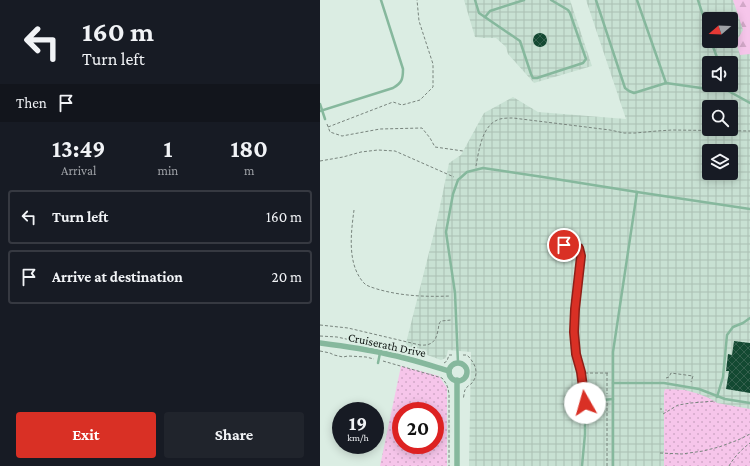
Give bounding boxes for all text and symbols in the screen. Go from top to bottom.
north arrow [702,12,738,48]
map controls [702,12,738,180]
icon: left [16,16,68,68]
text: 160 m [82,16,154,47]
text: Turn left [82,49,145,69]
button: sound [702,56,738,92]
icon: arrive [55,92,77,114]
text: Then [16,95,47,111]
button: search [702,100,738,136]
text: 13:49 [52,135,105,162]
text: 1 [163,135,172,162]
text: 180 [230,135,268,162]
button: layers [702,144,738,180]
text: Arrival [61,163,96,178]
text: min [157,163,178,178]
text: m [244,163,254,178]
icon: left [18,206,40,228]
text: Turn left [52,209,108,225]
text: 160 m [266,209,302,225]
pin [547,228,581,262]
icon: arrive [553,234,575,256]
icon: arrive [18,266,40,288]
text: Arrive at destination [52,269,183,285]
text: 20 m [272,269,302,285]
street label: Cruiserath Drive [347,330,427,360]
position arrow [564,382,606,424]
speed limit sign: 20 [392,402,444,454]
button: Exit [16,412,156,458]
button: Share [164,412,304,458]
text: 19 [349,412,367,434]
text: km/h [347,432,369,443]

